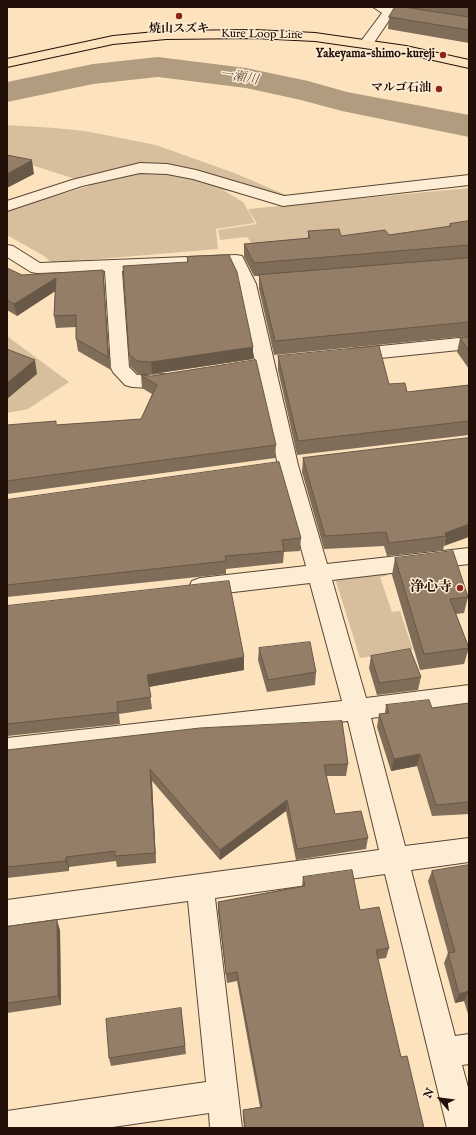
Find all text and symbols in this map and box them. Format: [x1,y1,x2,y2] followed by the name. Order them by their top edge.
[174,11,184,21] marker: 焼山スズキ
[149,23,209,37] place label: 焼山スズキ
[221,27,303,43] street label: Kure Loop Line
[315,48,435,62] place label: Yakeyama-shimo-kureji
[438,50,448,60] marker: Yakeyama-shimo-kureji
[219,67,259,89] water label: 一瀬川
[371,82,431,96] place label: マルゴ石油
[434,84,444,94] marker: マルゴ石油
[410,580,452,596] place label: 浄心寺
[455,583,465,593] marker: 浄心寺
[420,1079,460,1119] north arrow
[421,1086,438,1101] text: N

